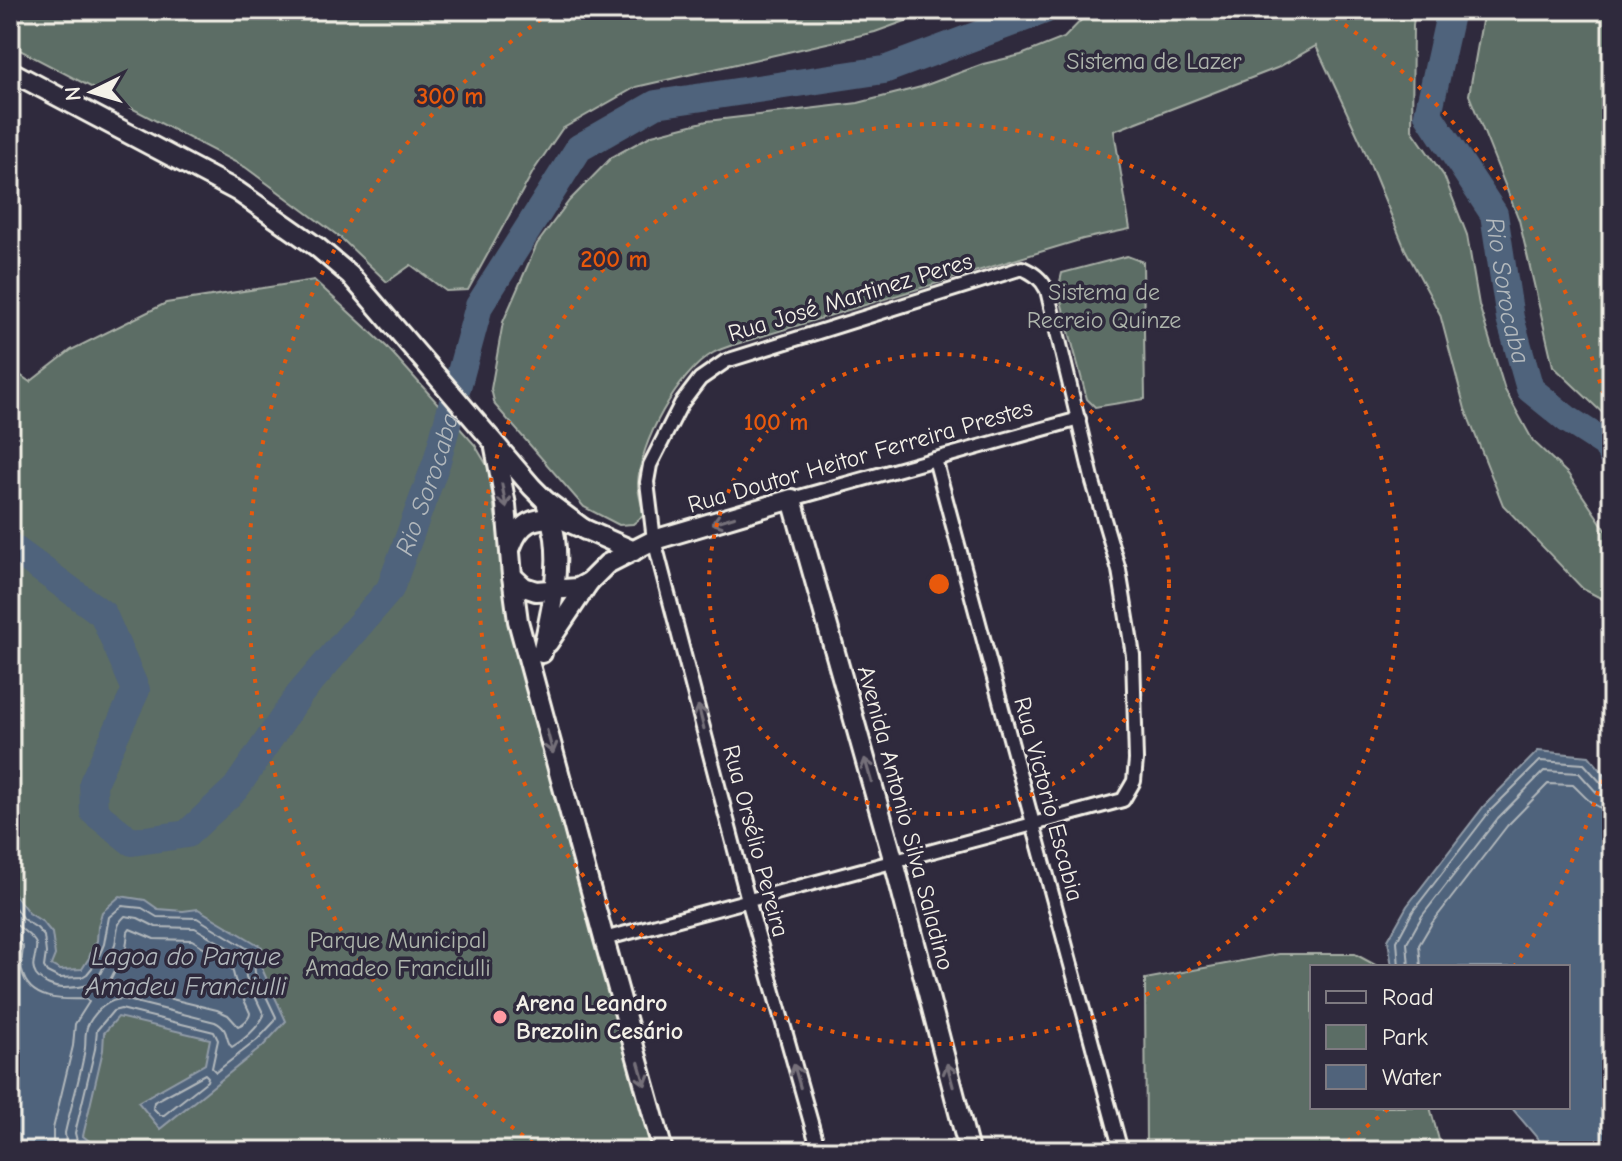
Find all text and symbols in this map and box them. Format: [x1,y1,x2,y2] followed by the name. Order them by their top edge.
[1066,47,1242,75] park label: Sistema de Lazer
[52,52,132,132] north arrow
[417,82,483,110] text: 300 m
[59,85,87,102] text: N
[1479,215,1536,367] water label: Rio Sorocaba
[580,245,648,273] text: 200 m
[724,246,976,348] street label: Rua José Martinez Peres
[1027,278,1181,334] park label: Sistema de Recreio Quinze
[684,393,1036,519] street label: Rua Doutor Heitor Ferreira Prestes
[744,408,808,436] text: 100 m
[390,410,465,560] water label: Rio Sorocaba
[498,483,513,508] one-way arrow
[711,513,737,528] one-way arrow
[925,570,953,598] centre of rings
[852,663,960,973] street label: Avenida Antonio Silva Saladino
[1008,694,1090,904] street label: Rua Victorio Escabia
[692,704,707,730] one-way arrow
[544,728,559,754] one-way arrow
[717,742,795,940] street label: Rua Orsélio Pereira
[860,758,875,784] one-way arrow
[305,926,491,982] park label: Parque Municipal Amadeo Franciulli
[85,942,288,1002] water label: Lagoa do Parque Amadeu Franciulli
[1310,965,1570,1109] legend
[1382,983,1434,1011] text: Road
[516,989,683,1045] place label: Arena Leandro Brezolin Cesário
[491,1008,509,1026] marker: Arena Leandro Brezolin Cesário
[1382,1023,1428,1051] text: Park
[635,1060,650,1086] one-way arrow
[789,1063,804,1089] one-way arrow
[941,1063,956,1089] one-way arrow
[1382,1063,1442,1091] text: Water

